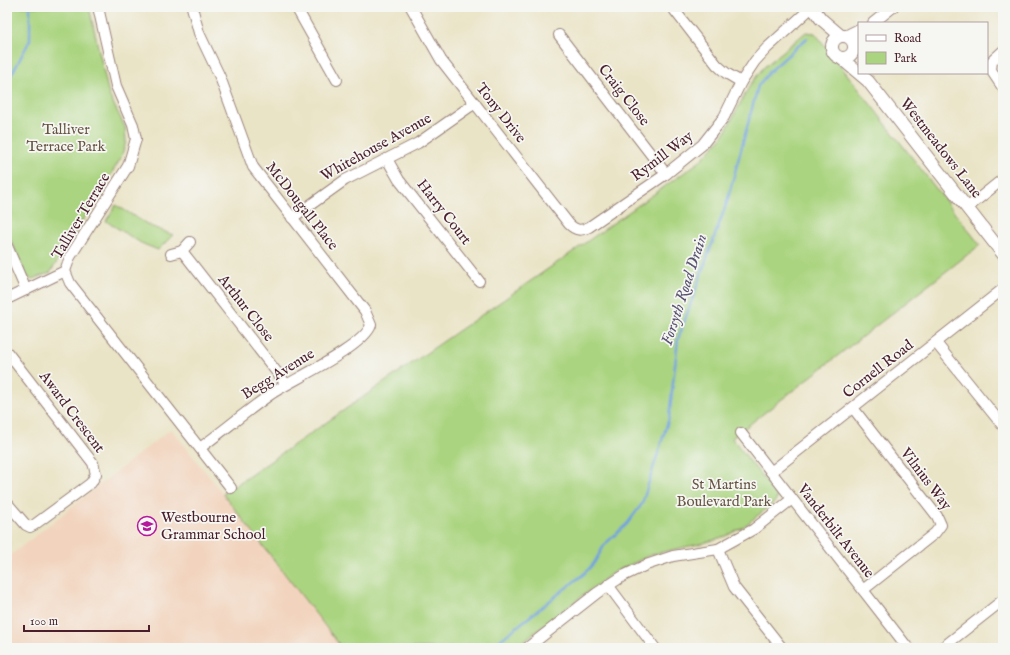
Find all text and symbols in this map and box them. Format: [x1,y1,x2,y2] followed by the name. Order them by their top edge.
[858,22,988,74] legend
[894,31,922,46] text: Road
[894,51,917,66] text: Park
[594,60,654,130] street label: Craig Close
[472,79,530,147] street label: Tony Drive
[896,94,986,202] street label: Westmeadows Lane
[317,109,435,185] street label: Whitehouse Avenue
[26,120,107,156] park label: Talliver Terrace Park
[627,126,697,185] street label: Rymill Way
[262,158,342,254] street label: McDougall Place
[48,169,114,263] street label: Talliver Terrace
[412,175,476,249] street label: Harry Court
[658,232,712,348] water label: Forsyth Road Drain
[213,270,278,346] street label: Arthur Close
[839,335,918,403] street label: Cornell Road
[238,344,318,404] street label: Begg Avenue
[34,366,109,457] street label: Award Crescent
[896,443,956,514] street label: Vilnius Way
[676,475,773,511] park label: St Martins Boulevard Park
[793,479,879,582] street label: Vanderbilt Avenue
[161,508,267,544] place label: Westbourne Grammar School
[136,515,158,537] school or university icon: Westbourne Grammar School
[24,607,149,633] scale bar
[30,614,58,629] text: 100 m

